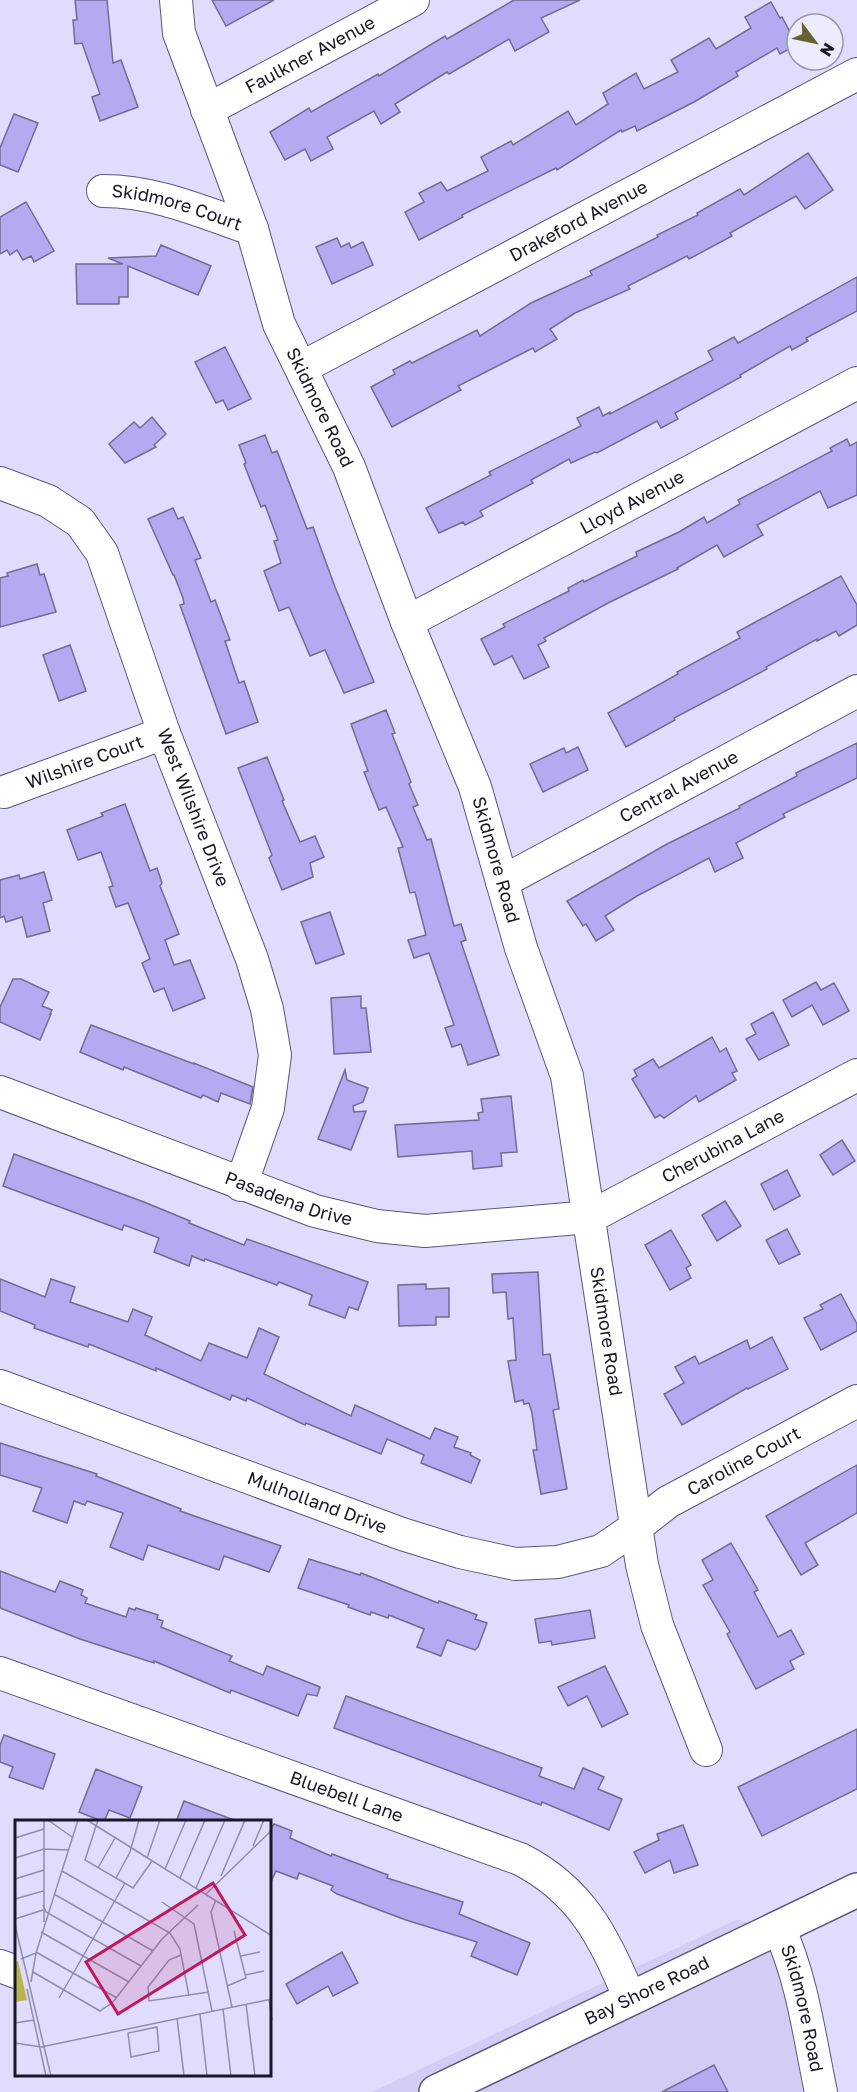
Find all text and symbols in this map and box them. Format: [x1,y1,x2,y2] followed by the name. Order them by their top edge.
[241,10,378,98] street label: Faulkner Avenue
[785,12,845,72] north arrow
[816,39,839,60] text: N
[505,175,651,266] street label: Drakeford Avenue
[111,179,245,235] street label: Skidmore Court
[282,344,359,470] street label: Skidmore Road
[576,465,688,538] street label: Lloyd Avenue
[153,725,235,890] street label: West Wilshire Drive
[23,730,146,793] street label: Wilshire Court
[615,745,742,827] street label: Central Avenue
[468,794,525,925] street label: Skidmore Road
[658,1104,788,1187] street label: Cherubina Lane
[222,1166,355,1230] street label: Pasadena Drive
[586,1265,628,1397] street label: Skidmore Road
[683,1421,804,1500] street label: Caroline Court
[245,1466,390,1538] street label: Mulholland Drive
[287,1766,407,1826] street label: Bluebell Lane
[15,1820,272,2077] inset map
[777,1941,829,2074] street label: Skidmore Road
[581,1951,713,2029] street label: Bay Shore Road

